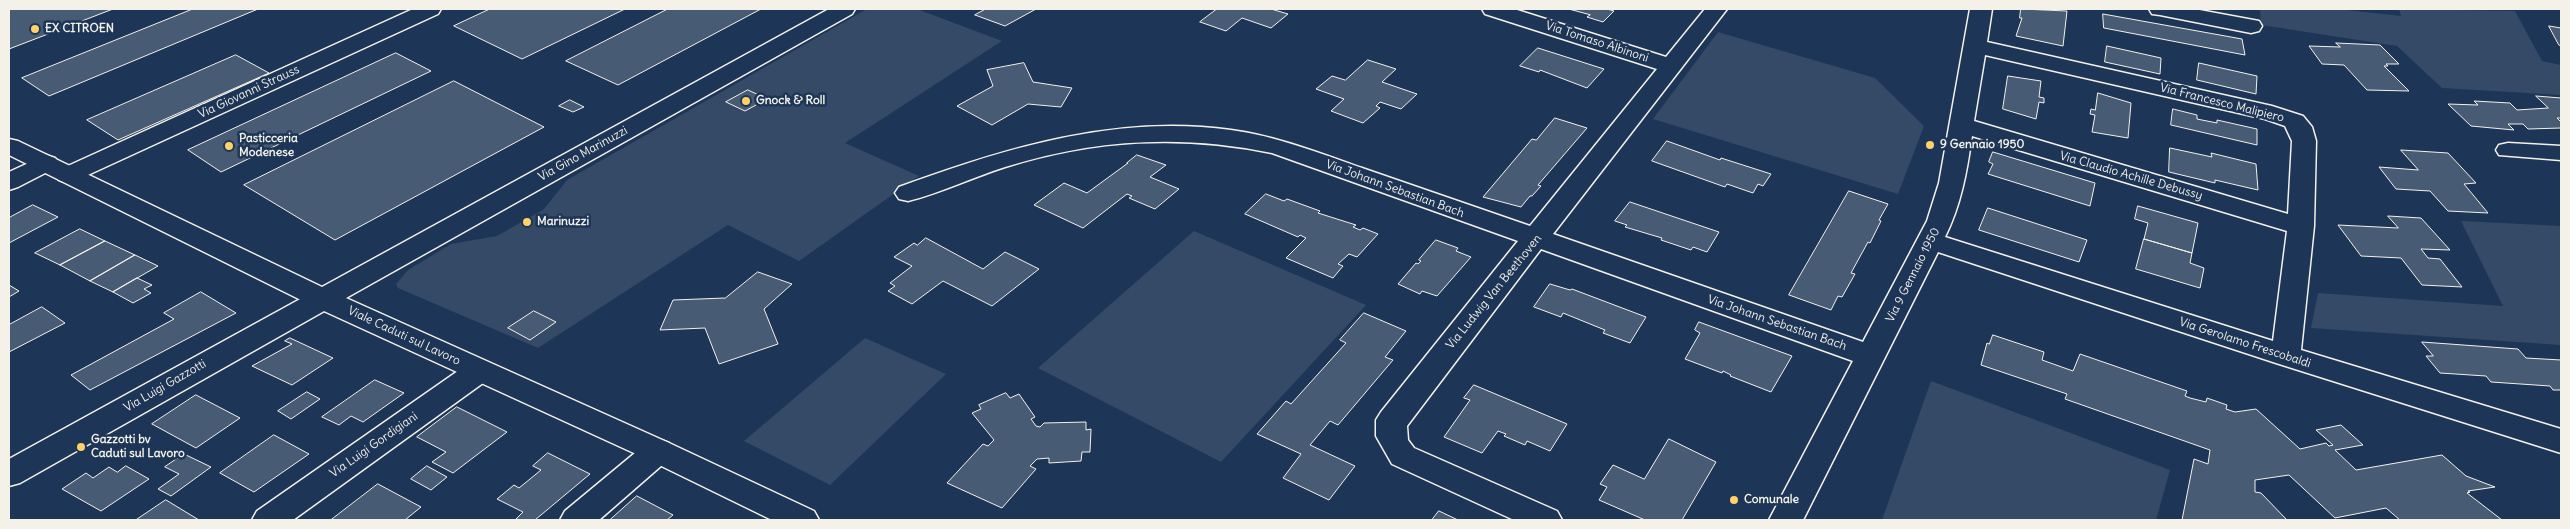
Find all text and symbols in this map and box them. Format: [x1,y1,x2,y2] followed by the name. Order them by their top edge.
[1544,19,1650,65] street label: Via Tomaso Albinoni
[45,22,114,36] place label: EX CITROEN
[29,23,41,35] marker: EX CITROEN
[196,62,302,122] street label: Via Giovanni Strauss
[2158,81,2286,125] street label: Via Francesco Malipiero
[756,94,825,108] place label: Gnock & Roll
[740,95,752,107] marker: Gnock & Roll
[536,123,630,185] street label: Via Gino Marinuzzi
[239,132,298,160] place label: Pasticceria Modenese
[1940,138,2024,152] place label: 9 Gennaio 1950
[1924,139,1936,151] marker: 9 Gennaio 1950
[223,140,235,152] marker: Pasticceria Modenese
[2058,149,2204,203] street label: Via Claudio Achille Debussy
[1324,157,1466,221] street label: Via Johann Sebastian Bach
[537,215,589,229] place label: Marinuzzi
[521,216,533,228] marker: Marinuzzi
[1883,225,1943,325] street label: Via 9 Gennaio 1950
[1443,232,1545,352] street label: Via Ludwig Van Beethoven
[1705,292,1849,354] street label: Via Johann Sebastian Bach
[345,304,463,368] street label: Viale Caduti sul Lavoro
[2177,315,2313,371] street label: Via Gerolamo Frescobaldi
[121,357,209,415] street label: Via Luigi Gazzotti
[327,409,421,481] street label: Via Luigi Gordigiani
[91,433,185,461] place label: Gazzotti bv Caduti sul Lavoro
[75,441,87,453] marker: Gazzotti bv Caduti sul Lavoro
[1744,493,1799,507] place label: Comunale
[1728,494,1740,506] marker: Comunale

